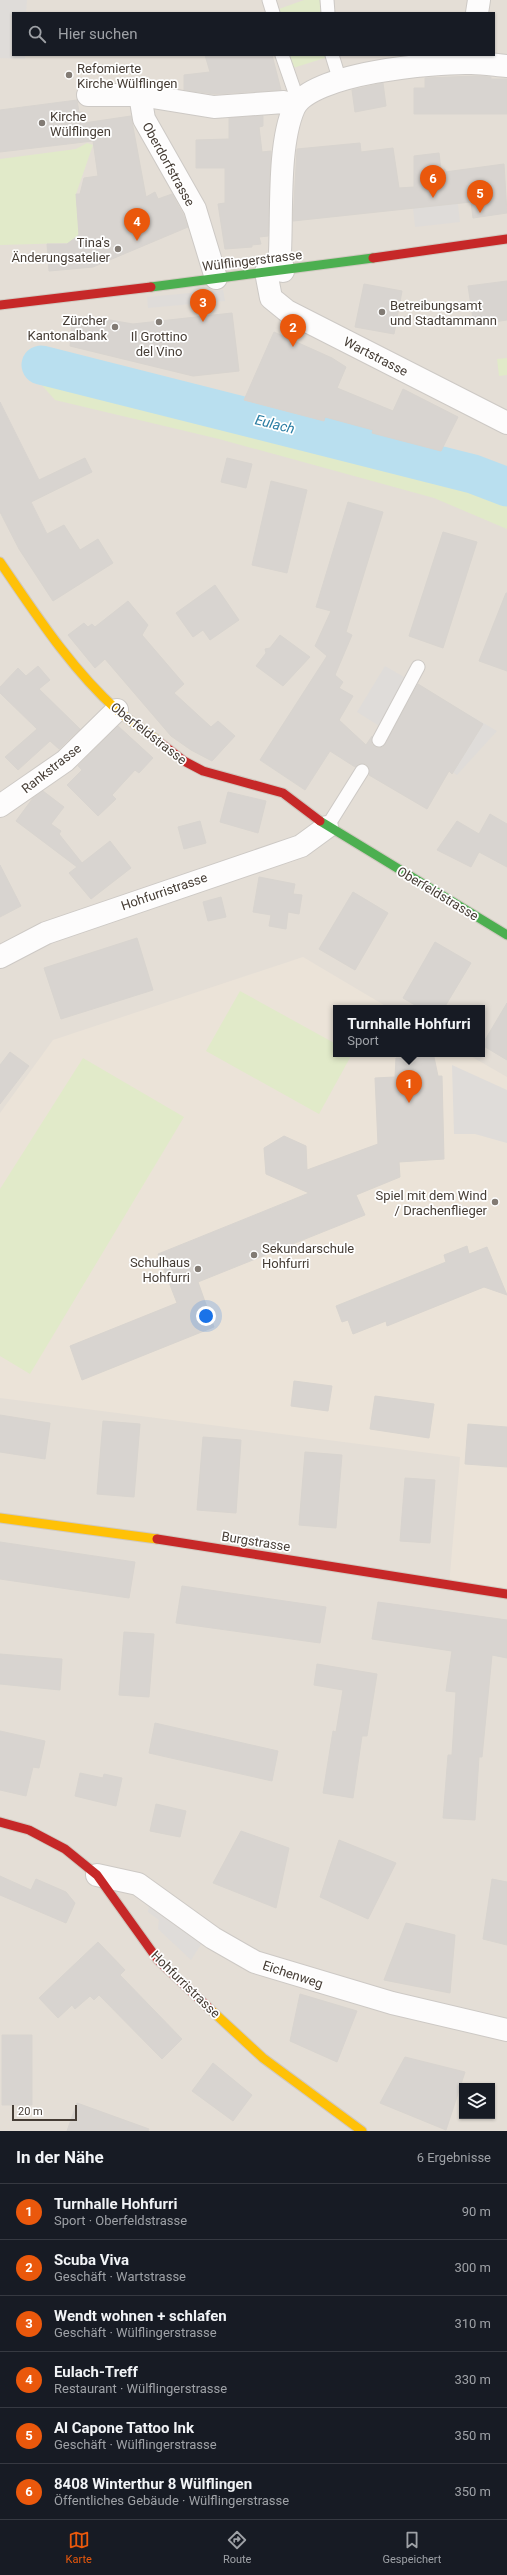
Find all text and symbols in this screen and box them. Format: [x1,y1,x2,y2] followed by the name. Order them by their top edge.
[12,12,495,56] search box
[26,23,48,45] icon: search
[58,25,137,43] text: Hier suchen
[77,61,178,91] place label: Refomierte Kirche Wülflingen
[64,70,74,80] marker: Refomierte Kirche Wülflingen
[50,109,111,139] place label: Kirche Wülflingen
[37,118,47,128] marker: Kirche Wülflingen
[139,120,198,209] street label: Oberdorfstrasse
[420,165,446,198] pin: 6
[467,180,493,213] pin: 5
[124,208,150,241] pin: 4
[12,235,111,265] place label: Tina's Änderungsatelier
[113,244,123,254] marker: Tina's Änderungsatelier
[201,247,303,274] street label: Wülflingerstrasse
[190,289,216,322] pin: 3
[390,298,497,328] place label: Betreibungsamt und Stadtammann
[377,307,387,317] marker: Betreibungsamt und Stadtammann
[28,313,108,343] place label: Zürcher Kantonalbank
[280,314,306,347] pin: 2
[154,317,164,327] marker: Il Grottino del Vino
[110,322,120,332] marker: Zürcher Kantonalbank
[131,329,187,359] place label: Il Grottino del Vino
[341,334,410,379] street label: Wartstrasse
[253,411,297,437] water label: Eulach
[108,699,190,768] street label: Oberfeldstrasse
[19,740,84,796] street label: Rankstrasse
[394,863,481,924] street label: Oberfeldstrasse
[119,870,209,913] street label: Hohfurristrasse
[333,1005,485,1057] popup
[347,1015,471,1033] text: Turnhalle Hohfurri
[347,1033,379,1048] text: Sport
[396,1070,422,1103] pin: 1
[375,1188,488,1218] place label: Spiel mit dem Wind / Drachenflieger
[490,1197,500,1207] marker: Spiel mit dem Wind / Drachenflieger
[262,1241,354,1271] place label: Sekundarschule Hohfurri
[249,1250,259,1260] marker: Sekundarschule Hohfurri
[130,1255,190,1285] place label: Schulhaus Hohfurri
[193,1264,203,1274] marker: Schulhaus Hohfurri
[196,1306,216,1326] your location
[220,1529,291,1554] street label: Burgstrasse
[148,1948,223,2021] street label: Hohfurristrasse
[261,1958,325,1991] street label: Eichenweg
[459,2083,495,2119] map controls
[459,2083,495,2119] button: layers
[12,2103,77,2122] scale bar
[18,2105,43,2118] text: 20 m
[16,2147,104,2167] text: In der Nähe
[417,2150,491,2165] text: 6 Ergebnisse
[54,2195,177,2213] text: Turnhalle Hohfurri
[25,2204,33,2219] text: 1
[462,2204,491,2219] text: 90 m
[54,2213,187,2228] text: Sport · Oberfeldstrasse
[54,2251,129,2269] text: Scuba Viva
[25,2260,33,2275] text: 2
[454,2260,491,2275] text: 300 m
[54,2269,186,2284] text: Geschäft · Wartstrasse
[54,2307,227,2325] text: Wendt wohnen + schlafen
[25,2316,33,2331] text: 3
[454,2316,491,2331] text: 310 m
[54,2325,217,2340] text: Geschäft · Wülflingerstrasse
[54,2363,138,2381] text: Eulach-Treff
[25,2372,33,2387] text: 4
[454,2372,491,2387] text: 330 m
[54,2381,227,2396] text: Restaurant · Wülflingerstrasse
[54,2419,194,2437] text: Al Capone Tattoo Ink
[25,2428,33,2443] text: 5
[454,2428,491,2443] text: 350 m
[54,2437,217,2452] text: Geschäft · Wülflingerstrasse
[54,2475,252,2493] text: 8408 Winterthur 8 Wülflingen
[25,2484,33,2499] text: 6
[454,2484,491,2499] text: 350 m
[54,2493,289,2508] text: Öffentliches Gebäude · Wülflingerstrasse
[66,2529,92,2566] tab: Karte
[223,2529,251,2566] tab: Route
[383,2529,441,2566] tab: Gespeichert

